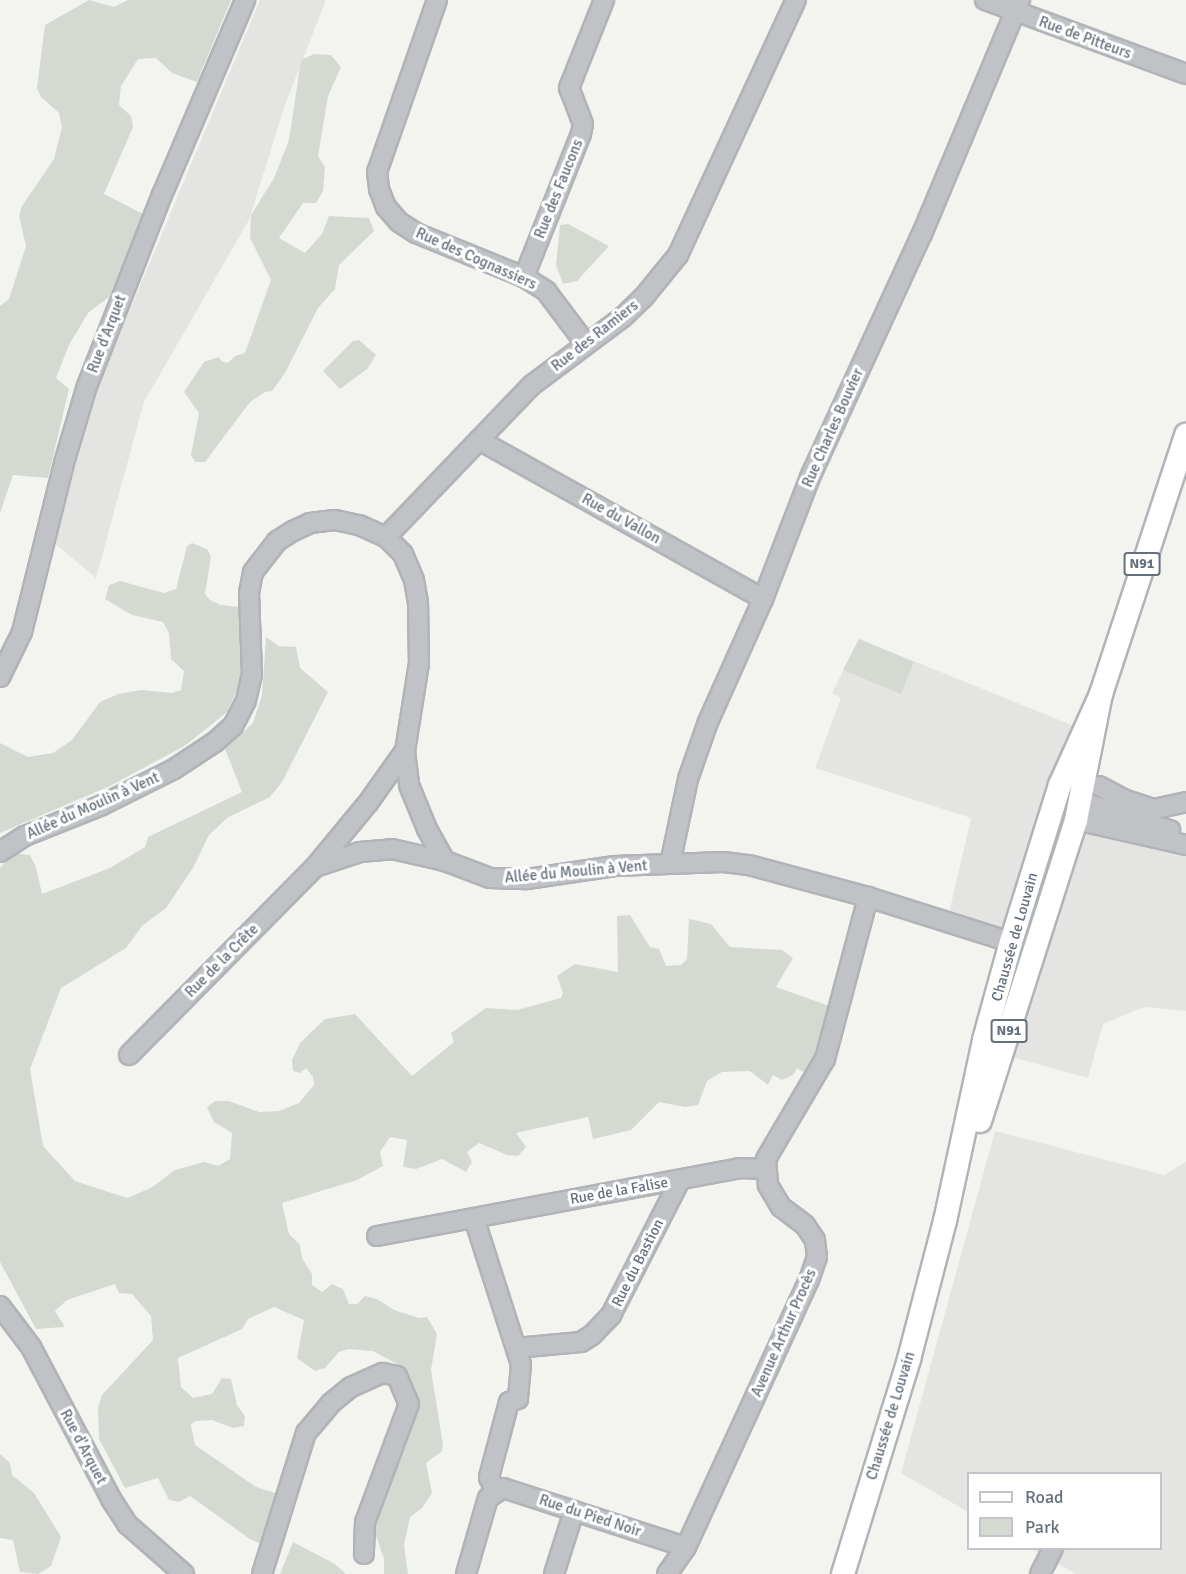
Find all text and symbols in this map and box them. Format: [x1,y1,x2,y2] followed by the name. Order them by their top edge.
[1036,13,1134,63] street label: Rue de Pitteurs
[531,137,587,241] street label: Rue des Faucons
[413,224,539,294] street label: Rue des Cognassiers
[84,292,130,376] street label: Rue d'Arquet
[548,297,642,375] street label: Rue des Ramiers
[799,366,867,490] street label: Rue Charles Bouvier
[578,490,664,548] street label: Rue du Vallon
[1122,553,1162,575] road number: N91
[24,769,162,843] street label: Allée du Moulin à Vent
[504,857,648,887] street label: Allée du Moulin à Vent
[988,870,1042,1004] street label: Chaussée de Louvain
[182,921,262,1001] street label: Rue de la Crête
[990,1020,1028,1042] road number: N91
[569,1174,669,1208] street label: Rue de la Falise
[608,1216,668,1310] street label: Rue du Bastion
[748,1266,820,1400] street label: Avenue Arthur Procès
[863,1350,919,1482] street label: Chaussée de Louvain
[56,1407,110,1487] street label: Rue d'Arquet
[967,1472,1162,1550] legend
[1025,1486,1064,1508] text: Road
[537,1491,643,1541] street label: Rue du Pied Noir
[1025,1516,1060,1538] text: Park

